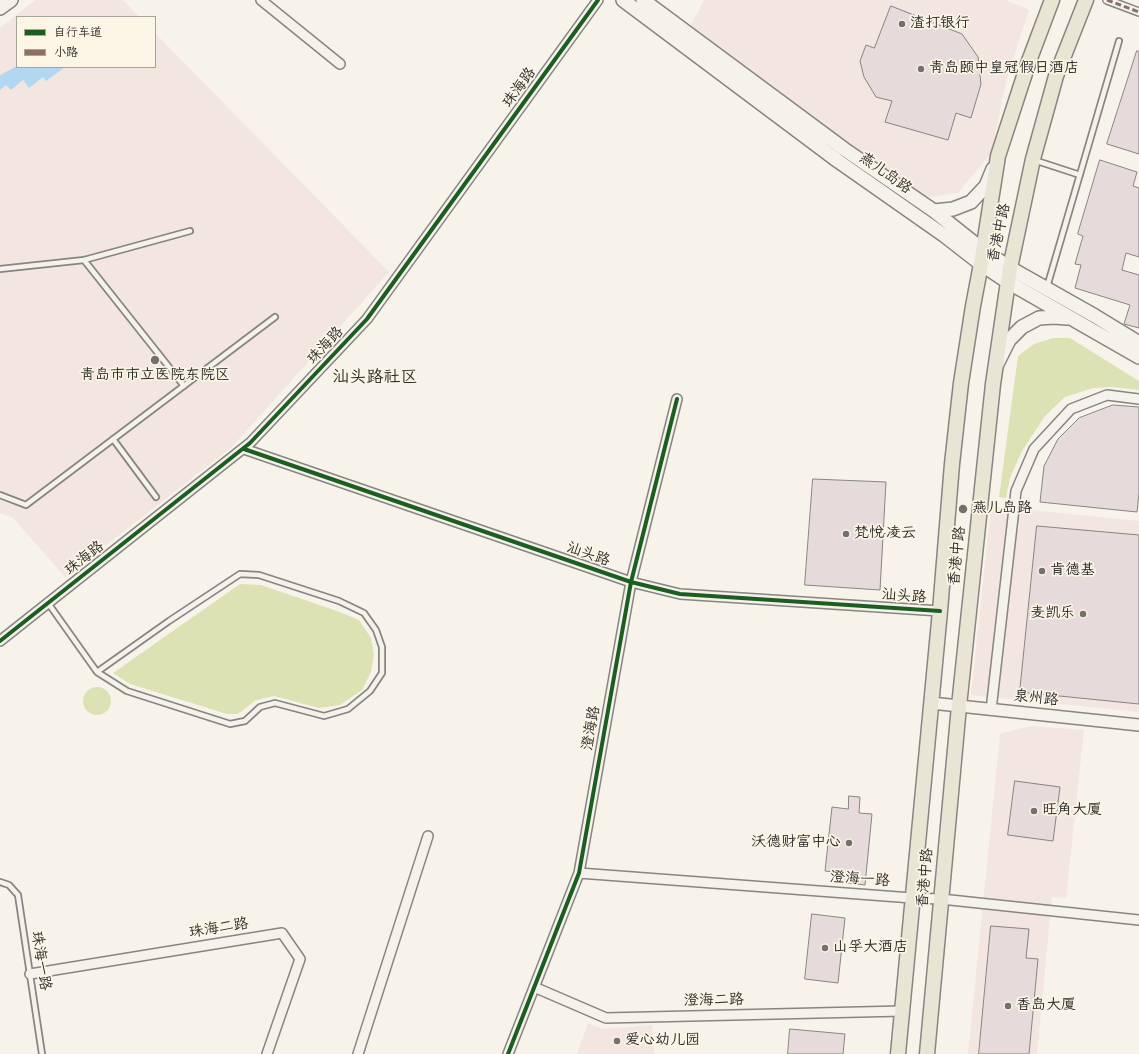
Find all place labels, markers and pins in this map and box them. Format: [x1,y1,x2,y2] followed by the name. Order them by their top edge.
[910,15,970,33] place label: 渣打银行
[897,19,907,29] marker: 渣打银行
[929,60,1079,78] place label: 青岛颐中皇冠假日酒店
[916,64,926,74] marker: 青岛颐中皇冠假日酒店
[149,354,161,366] marker: 青岛市市立医院东院区
[80,367,230,385] place label: 青岛市市立医院东院区
[972,500,1032,518] place label: 燕儿岛路
[957,503,969,515] marker: 燕儿岛路
[854,525,916,543] place label: 梵悦·凌云
[841,529,851,539] marker: 梵悦·凌云
[1050,562,1095,580] place label: 肯德基
[1037,566,1047,576] marker: 肯德基
[1030,605,1075,623] place label: 麦凯乐
[1078,609,1088,619] marker: 麦凯乐
[1042,802,1102,820] place label: 旺角大厦
[1029,806,1039,816] marker: 旺角大厦
[751,834,841,852] place label: 沃德财富中心
[844,838,854,848] marker: 沃德财富中心
[833,939,908,957] place label: 山孚大酒店
[820,943,830,953] marker: 山孚大酒店
[1016,997,1076,1015] place label: 香岛大厦
[1003,1001,1013,1011] marker: 香岛大厦
[625,1032,700,1050] place label: 爱心幼儿园
[612,1036,622,1046] marker: 爱心幼儿园

